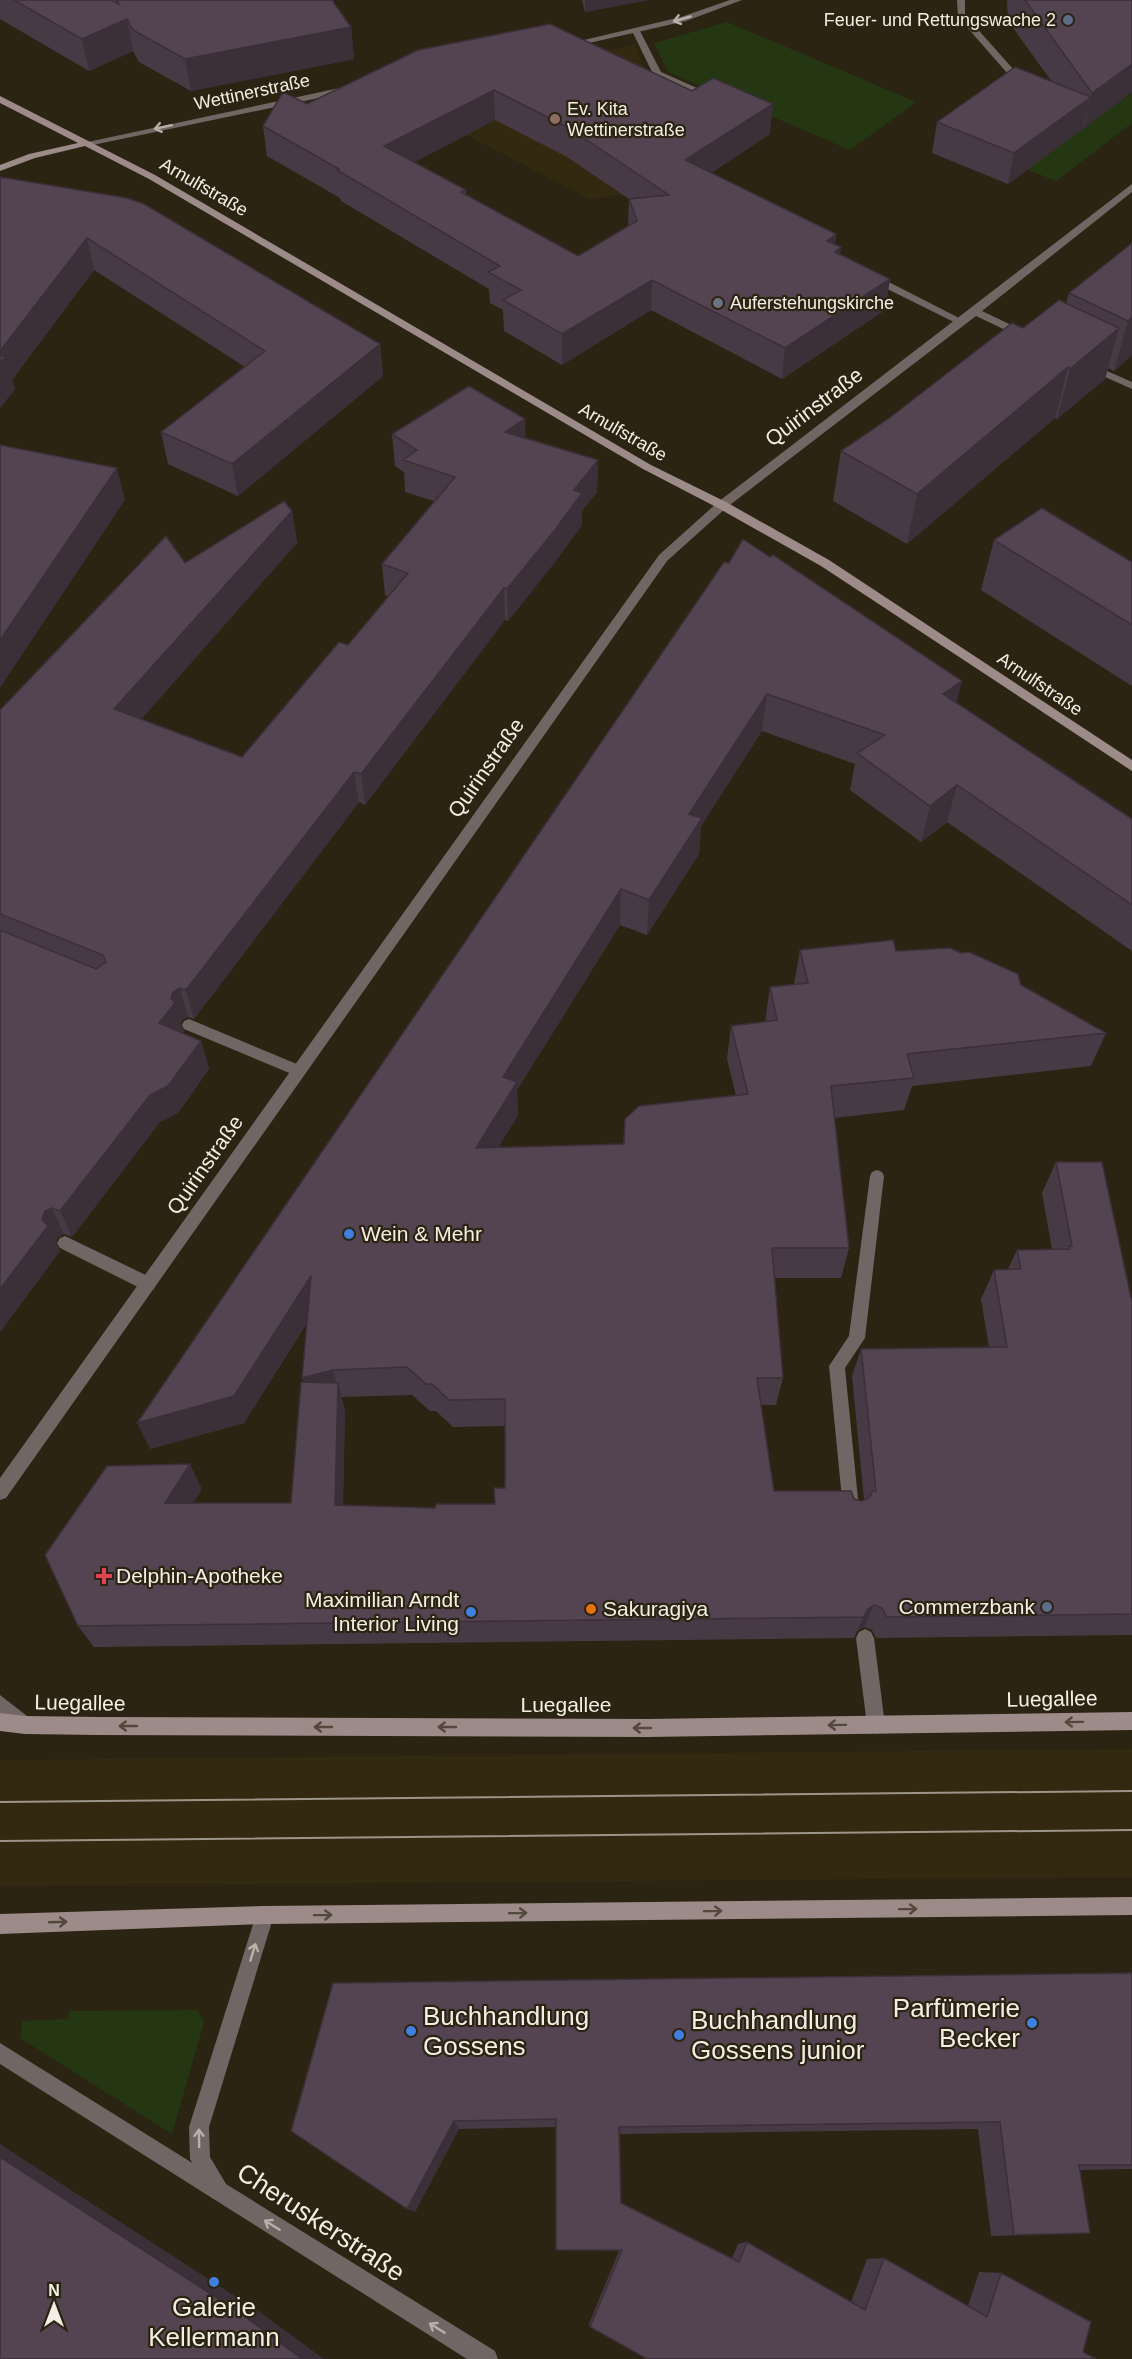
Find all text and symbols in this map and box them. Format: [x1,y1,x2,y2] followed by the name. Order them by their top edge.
[824,10,1056,30] place label: Feuer- und Rettungswache 2
[1061,13,1075,27] marker: Feuer- und Rettungswache 2
[673,14,692,25] one-way arrow
[192,70,312,114] street label: Wettinerstraße
[567,99,685,140] place label: Ev. Kita Wettinerstraße
[548,112,562,126] marker: Ev. Kita Wettinerstraße
[153,122,172,134] one-way arrow
[157,154,251,220] street label: Arnulfstraße
[730,293,894,313] place label: Auferstehungskirche
[711,296,725,310] marker: Auferstehungskirche
[761,363,867,451] street label: Quirinstraße
[576,399,670,465] street label: Arnulfstraße
[994,648,1086,720] street label: Arnulfstraße
[443,714,528,822] street label: Quirinstraße
[162,1111,247,1219] street label: Quirinstraße
[361,1222,482,1245] place label: Wein & Mehr
[342,1227,356,1241] marker: Wein & Mehr
[116,1564,283,1587] place label: Delphin-Apotheke
[97,1569,111,1583] marker: Delphin-Apotheke
[305,1588,459,1635] place label: Maximilian Arndt Interior Living
[898,1595,1035,1618] place label: Commerzbank
[603,1597,708,1620] place label: Sakuragiya
[1040,1600,1054,1614] marker: Commerzbank
[584,1602,598,1616] marker: Sakuragiya
[464,1605,478,1619] marker: Maximilian Arndt Interior Living
[1006,1686,1098,1711] street label: Luegallee
[34,1690,126,1715] street label: Luegallee
[520,1693,612,1716] street label: Luegallee
[1064,1716,1084,1727] one-way arrow
[827,1719,847,1731] one-way arrow
[118,1720,138,1732] one-way arrow
[313,1721,333,1733] one-way arrow
[437,1721,457,1733] one-way arrow
[632,1722,652,1734] one-way arrow
[898,1903,918,1915] one-way arrow
[703,1905,723,1917] one-way arrow
[508,1907,528,1919] one-way arrow
[313,1909,333,1921] one-way arrow
[48,1916,68,1928] one-way arrow
[249,1943,260,1962] one-way arrow
[893,1993,1020,2053] place label: Parfümerie Becker
[423,2001,589,2061] place label: Buchhandlung Gossens
[691,2005,865,2065] place label: Buchhandlung Gossens junior
[1025,2016,1039,2030] marker: Parfümerie Becker
[404,2024,418,2038] marker: Buchhandlung Gossens
[672,2028,686,2042] marker: Buchhandlung Gossens junior
[193,2129,205,2149] one-way arrow
[232,2157,410,2287] street label: Cheruskerstraße
[264,2218,281,2230] one-way arrow
[24,2275,84,2335] north arrow
[207,2275,221,2289] marker: Galerie Kellermann
[48,2282,60,2299] text: N
[148,2292,280,2352] place label: Galerie Kellermann
[429,2322,446,2334] one-way arrow

